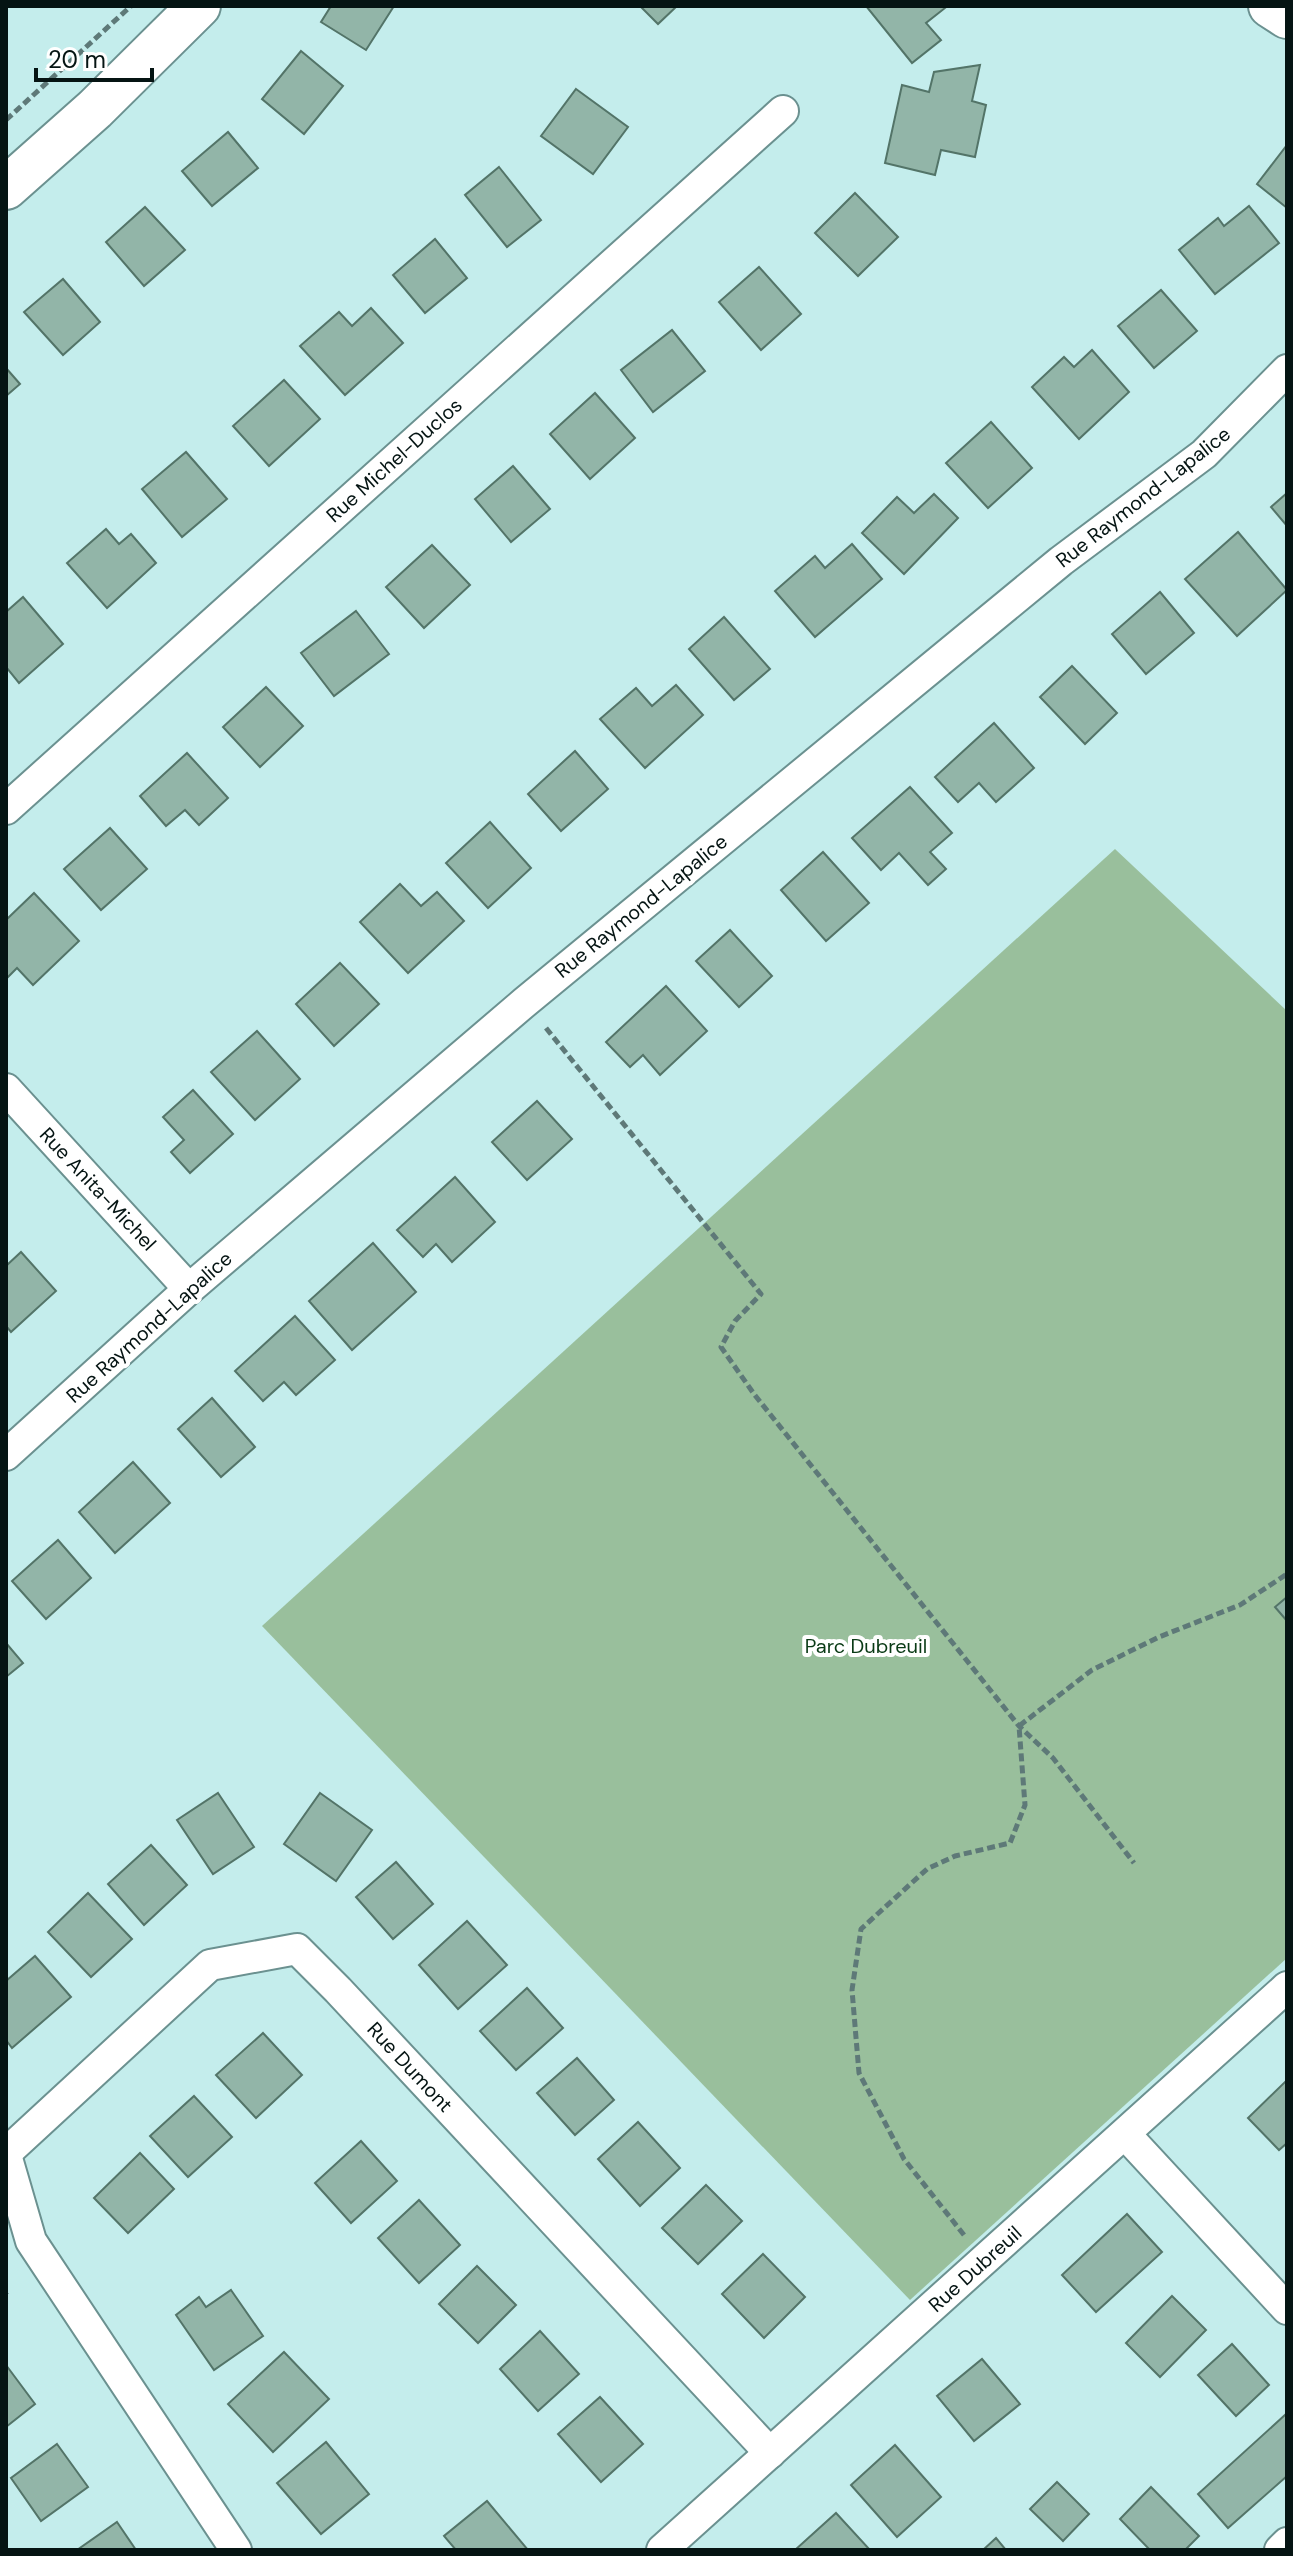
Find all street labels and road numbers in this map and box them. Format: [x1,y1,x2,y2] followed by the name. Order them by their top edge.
[321,392,467,528] street label: Rue Michel-Duclos
[1050,421,1236,573] street label: Rue Raymond-Lapalice
[549,828,733,984] street label: Rue Raymond-Lapalice
[34,1122,162,1256] street label: Rue Anita-Michel
[61,1245,237,1409] street label: Rue Raymond-Lapalice
[362,2016,459,2118] street label: Rue Dumont
[923,2220,1027,2318] street label: Rue Dubreuil

